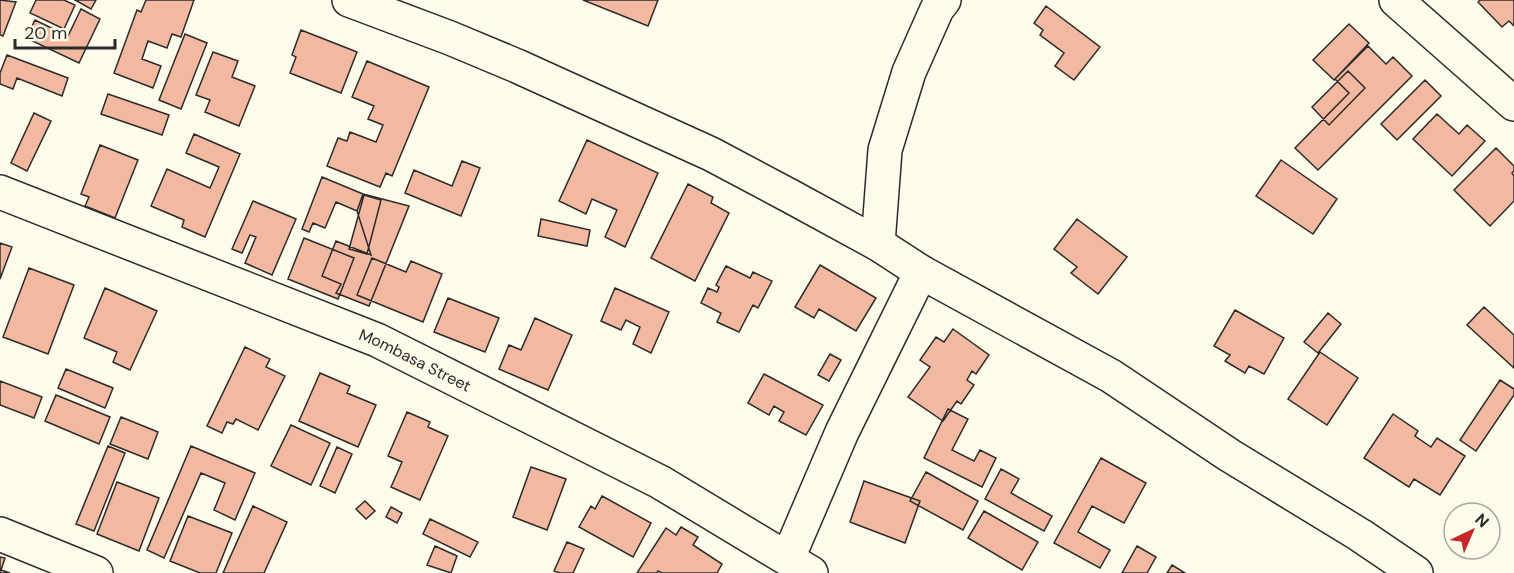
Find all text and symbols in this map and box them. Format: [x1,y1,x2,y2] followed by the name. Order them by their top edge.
[15,12,116,50] scale bar
[24,21,67,45] text: 20 m
[356,324,475,397] street label: Mombasa Street
[1442,501,1502,561] north arrow
[1471,509,1494,532] text: N

